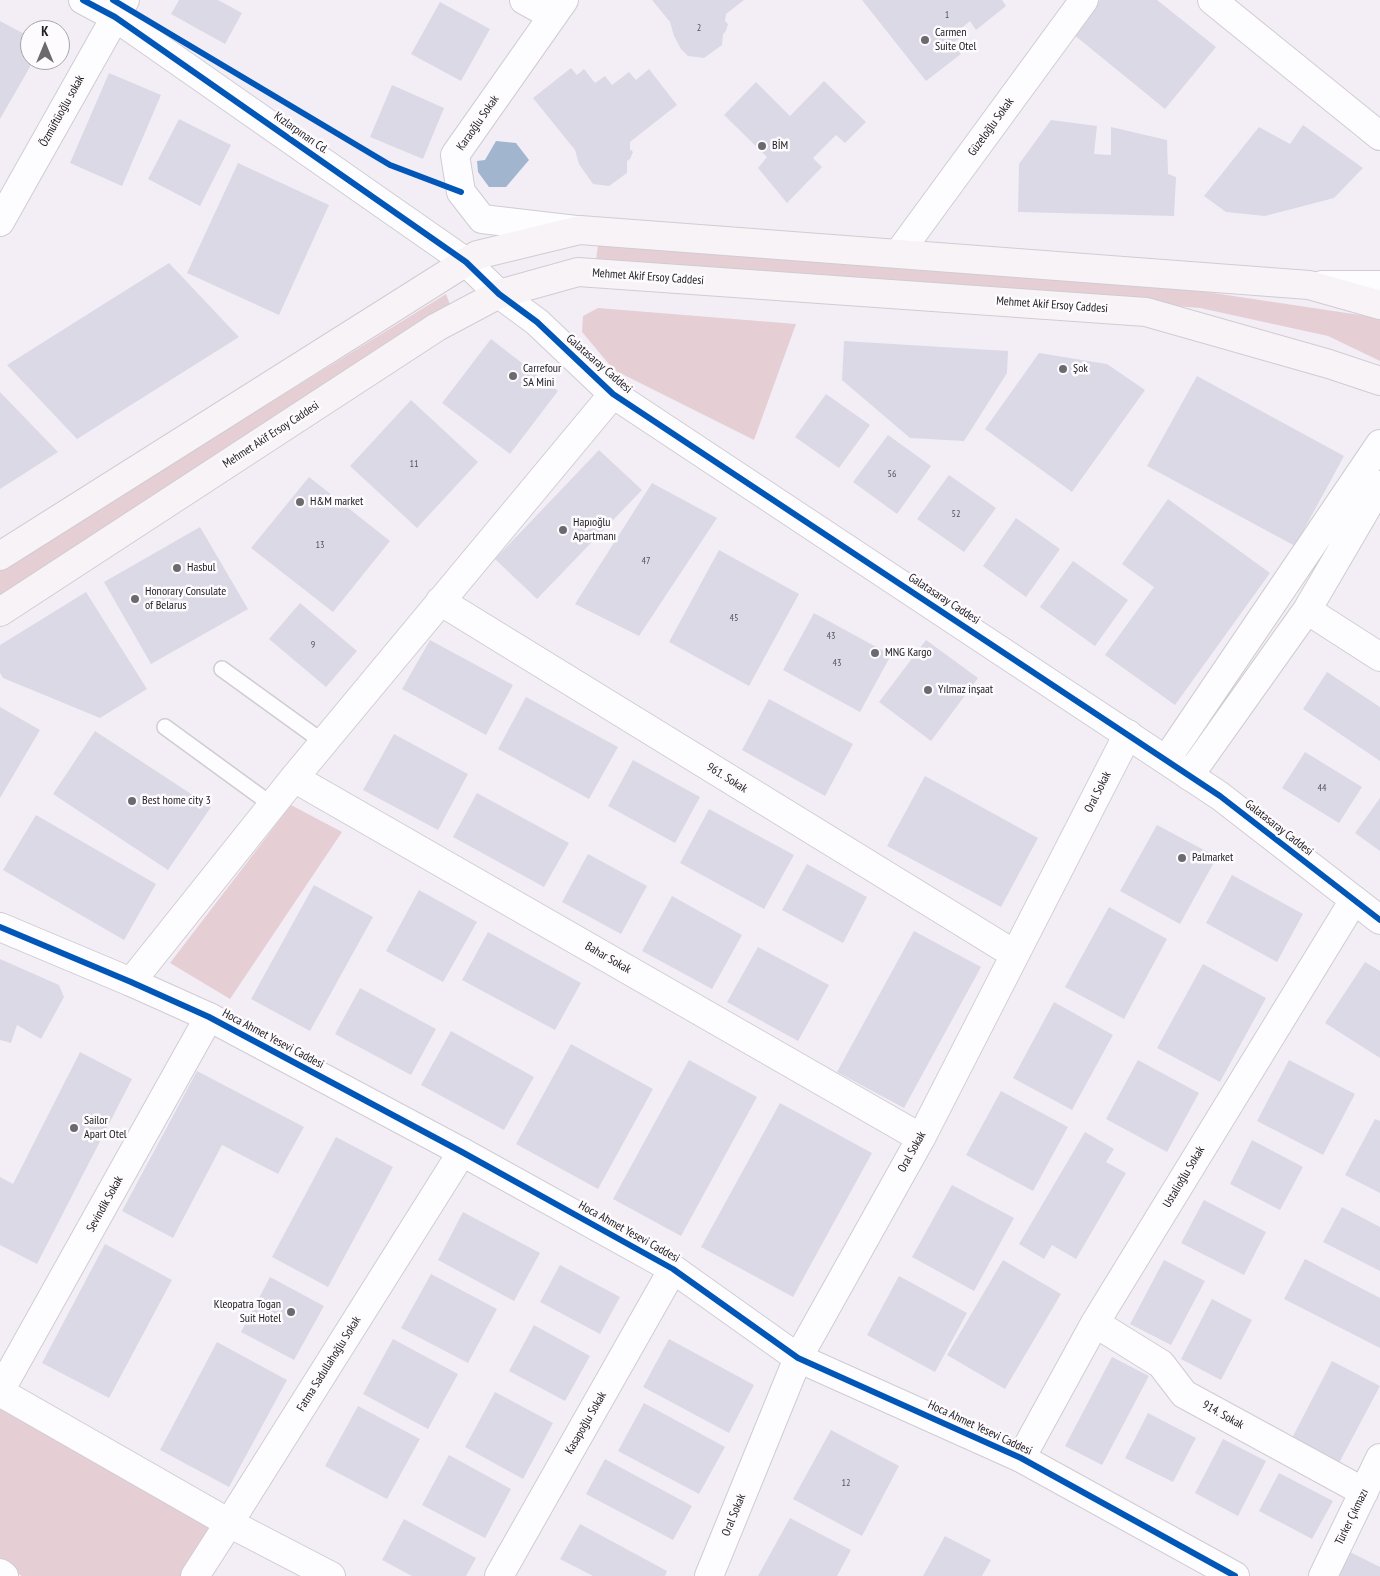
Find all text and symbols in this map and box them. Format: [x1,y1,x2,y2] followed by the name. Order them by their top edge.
[945,9,949,21] house number: 1
[20,20,70,70] north arrow
[41,22,49,40] text: K
[697,22,701,34] house number: 2
[935,26,976,54] place label: Carmen Suite Otel
[919,34,931,46] marker: Carmen Suite Otel
[36,73,88,149] street label: Özmüftüoğlu sokak
[454,93,502,153] street label: Karaoğlu Sokak
[965,95,1017,159] street label: Güzeloğlu Sokak
[271,109,331,157] street label: Kızlarpınarı Cd.
[772,139,788,153] place label: BİM
[756,140,768,152] marker: BİM
[592,266,704,288] street label: Mehmet Akif Ersoy Caddesi
[996,294,1108,316] street label: Mehmet Akif Ersoy Caddesi
[563,331,635,397] street label: Galatasaray Caddesi
[523,362,561,390] place label: Carrefour SA Mini
[1073,362,1088,376] place label: Şok
[1057,363,1069,375] marker: Şok
[507,370,519,382] marker: Carrefour SA Mini
[220,399,322,471] street label: Mehmet Akif Ersoy Caddesi
[410,458,418,470] house number: 11
[888,468,896,480] house number: 56
[310,495,363,509] place label: H&M market
[294,496,306,508] marker: H&M market
[952,508,960,520] house number: 52
[573,516,616,544] place label: Hapıoğlu Apartmanı
[557,524,569,536] marker: Hapıoğlu Apartmanı
[316,539,324,551] house number: 13
[642,555,650,567] house number: 47
[187,561,215,575] place label: Hasbul
[171,562,183,574] marker: Hasbul
[905,570,983,628] street label: Galatasaray Caddesi
[145,585,226,613] place label: Honorary Consulate of Belarus
[129,593,141,605] marker: Honorary Consulate of Belarus
[730,612,738,624] house number: 45
[827,630,835,642] house number: 43
[311,639,315,651] house number: 9
[885,646,932,660] place label: MNG Kargo
[869,647,881,659] marker: MNG Kargo
[833,657,841,669] house number: 43
[938,683,993,697] place label: Yılmaz inşaat
[922,684,934,696] marker: Yılmaz inşaat
[704,760,750,796] street label: 961. Sokak
[1081,769,1115,815] street label: Oral Sokak
[1318,782,1326,794] house number: 44
[142,794,211,808] place label: Best home city 3
[126,795,138,807] marker: Best home city 3
[1242,797,1316,859] street label: Galatasaray Caddesi
[1192,851,1233,865] place label: Palmarket
[1176,852,1188,864] marker: Palmarket
[582,939,634,977] street label: Bahar Sokak
[220,1006,326,1072] street label: Hoca Ahmet Yesevi Caddesi
[84,1114,127,1142] place label: Sailor Apart Otel
[68,1122,80,1134] marker: Sailor Apart Otel
[895,1129,929,1175] street label: Oral Sokak
[1160,1144,1208,1210] street label: Ustalioğlu Sokak
[84,1173,126,1235] street label: Sevindik Sokak
[576,1198,682,1266] street label: Hoca Ahmet Yesevi Caddesi
[214,1298,281,1326] place label: Kleopatra Togan Suit Hotel
[285,1306,297,1318] marker: Kleopatra Togan Suit Hotel
[294,1314,364,1414] street label: Fatma Sadullahoğlu Sokak
[562,1389,610,1457] street label: Kasapoğlu Sokak
[926,1398,1034,1458] street label: Hoca Ahmet Yesevi Caddesi
[1200,1398,1246,1432] street label: 914. Sokak
[842,1477,850,1489] house number: 12
[1332,1487,1372,1547] street label: Türker Çıkmazı
[719,1492,749,1538] street label: Oral Sokak

